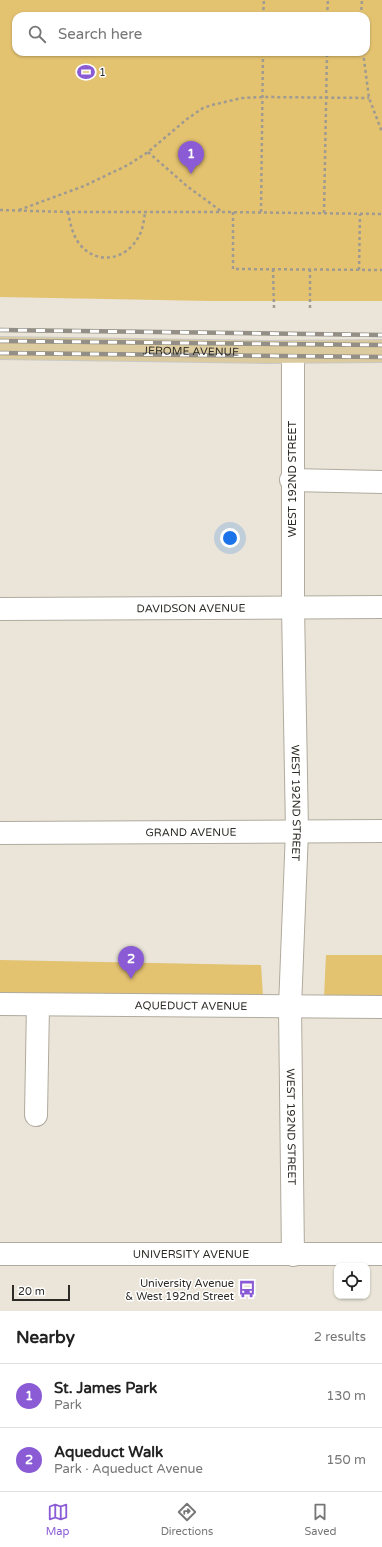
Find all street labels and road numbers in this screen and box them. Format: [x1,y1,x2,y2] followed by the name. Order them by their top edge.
[143,344,239,359] street label: JEROME AVENUE
[286,421,299,537] street label: WEST 192ND STREET
[136,602,246,615] street label: DAVIDSON AVENUE
[288,745,303,862] street label: WEST 192ND STREET
[145,826,237,839] street label: GRAND AVENUE
[135,999,247,1013] street label: AQUEDUCT AVENUE
[284,1068,298,1185] street label: WEST 192ND STREET
[133,1248,249,1261] street label: UNIVERSITY AVENUE

